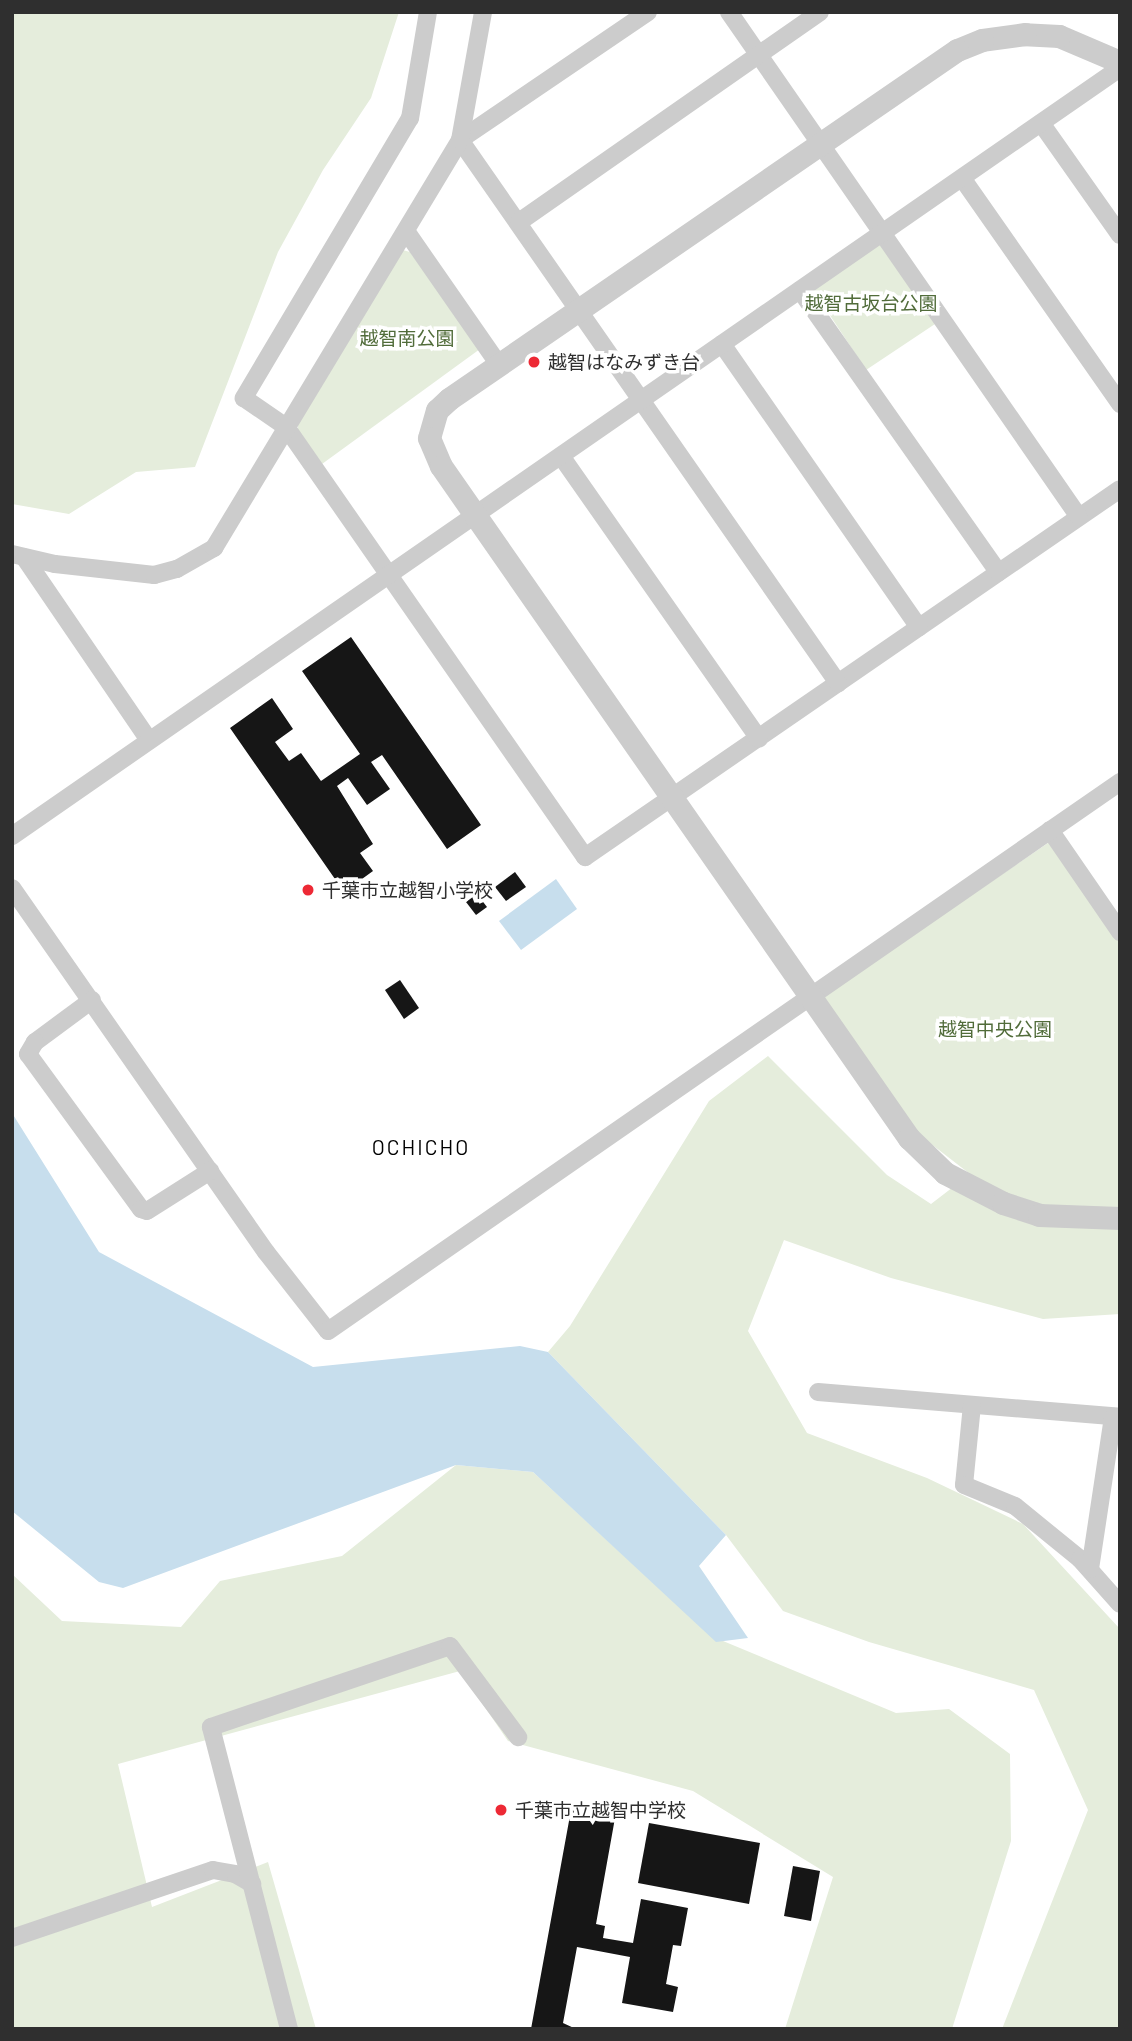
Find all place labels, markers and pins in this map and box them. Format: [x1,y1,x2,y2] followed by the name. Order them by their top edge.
[548,351,700,373] place label: 越智はなみずき台
[526,354,542,370] marker: 越智はなみずき台
[322,879,493,901] place label: 千葉市立越智小学校
[300,882,316,898] marker: 千葉市立越智小学校
[515,1799,686,1821] place label: 千葉市立越智中学校
[493,1802,509,1818] marker: 千葉市立越智中学校

